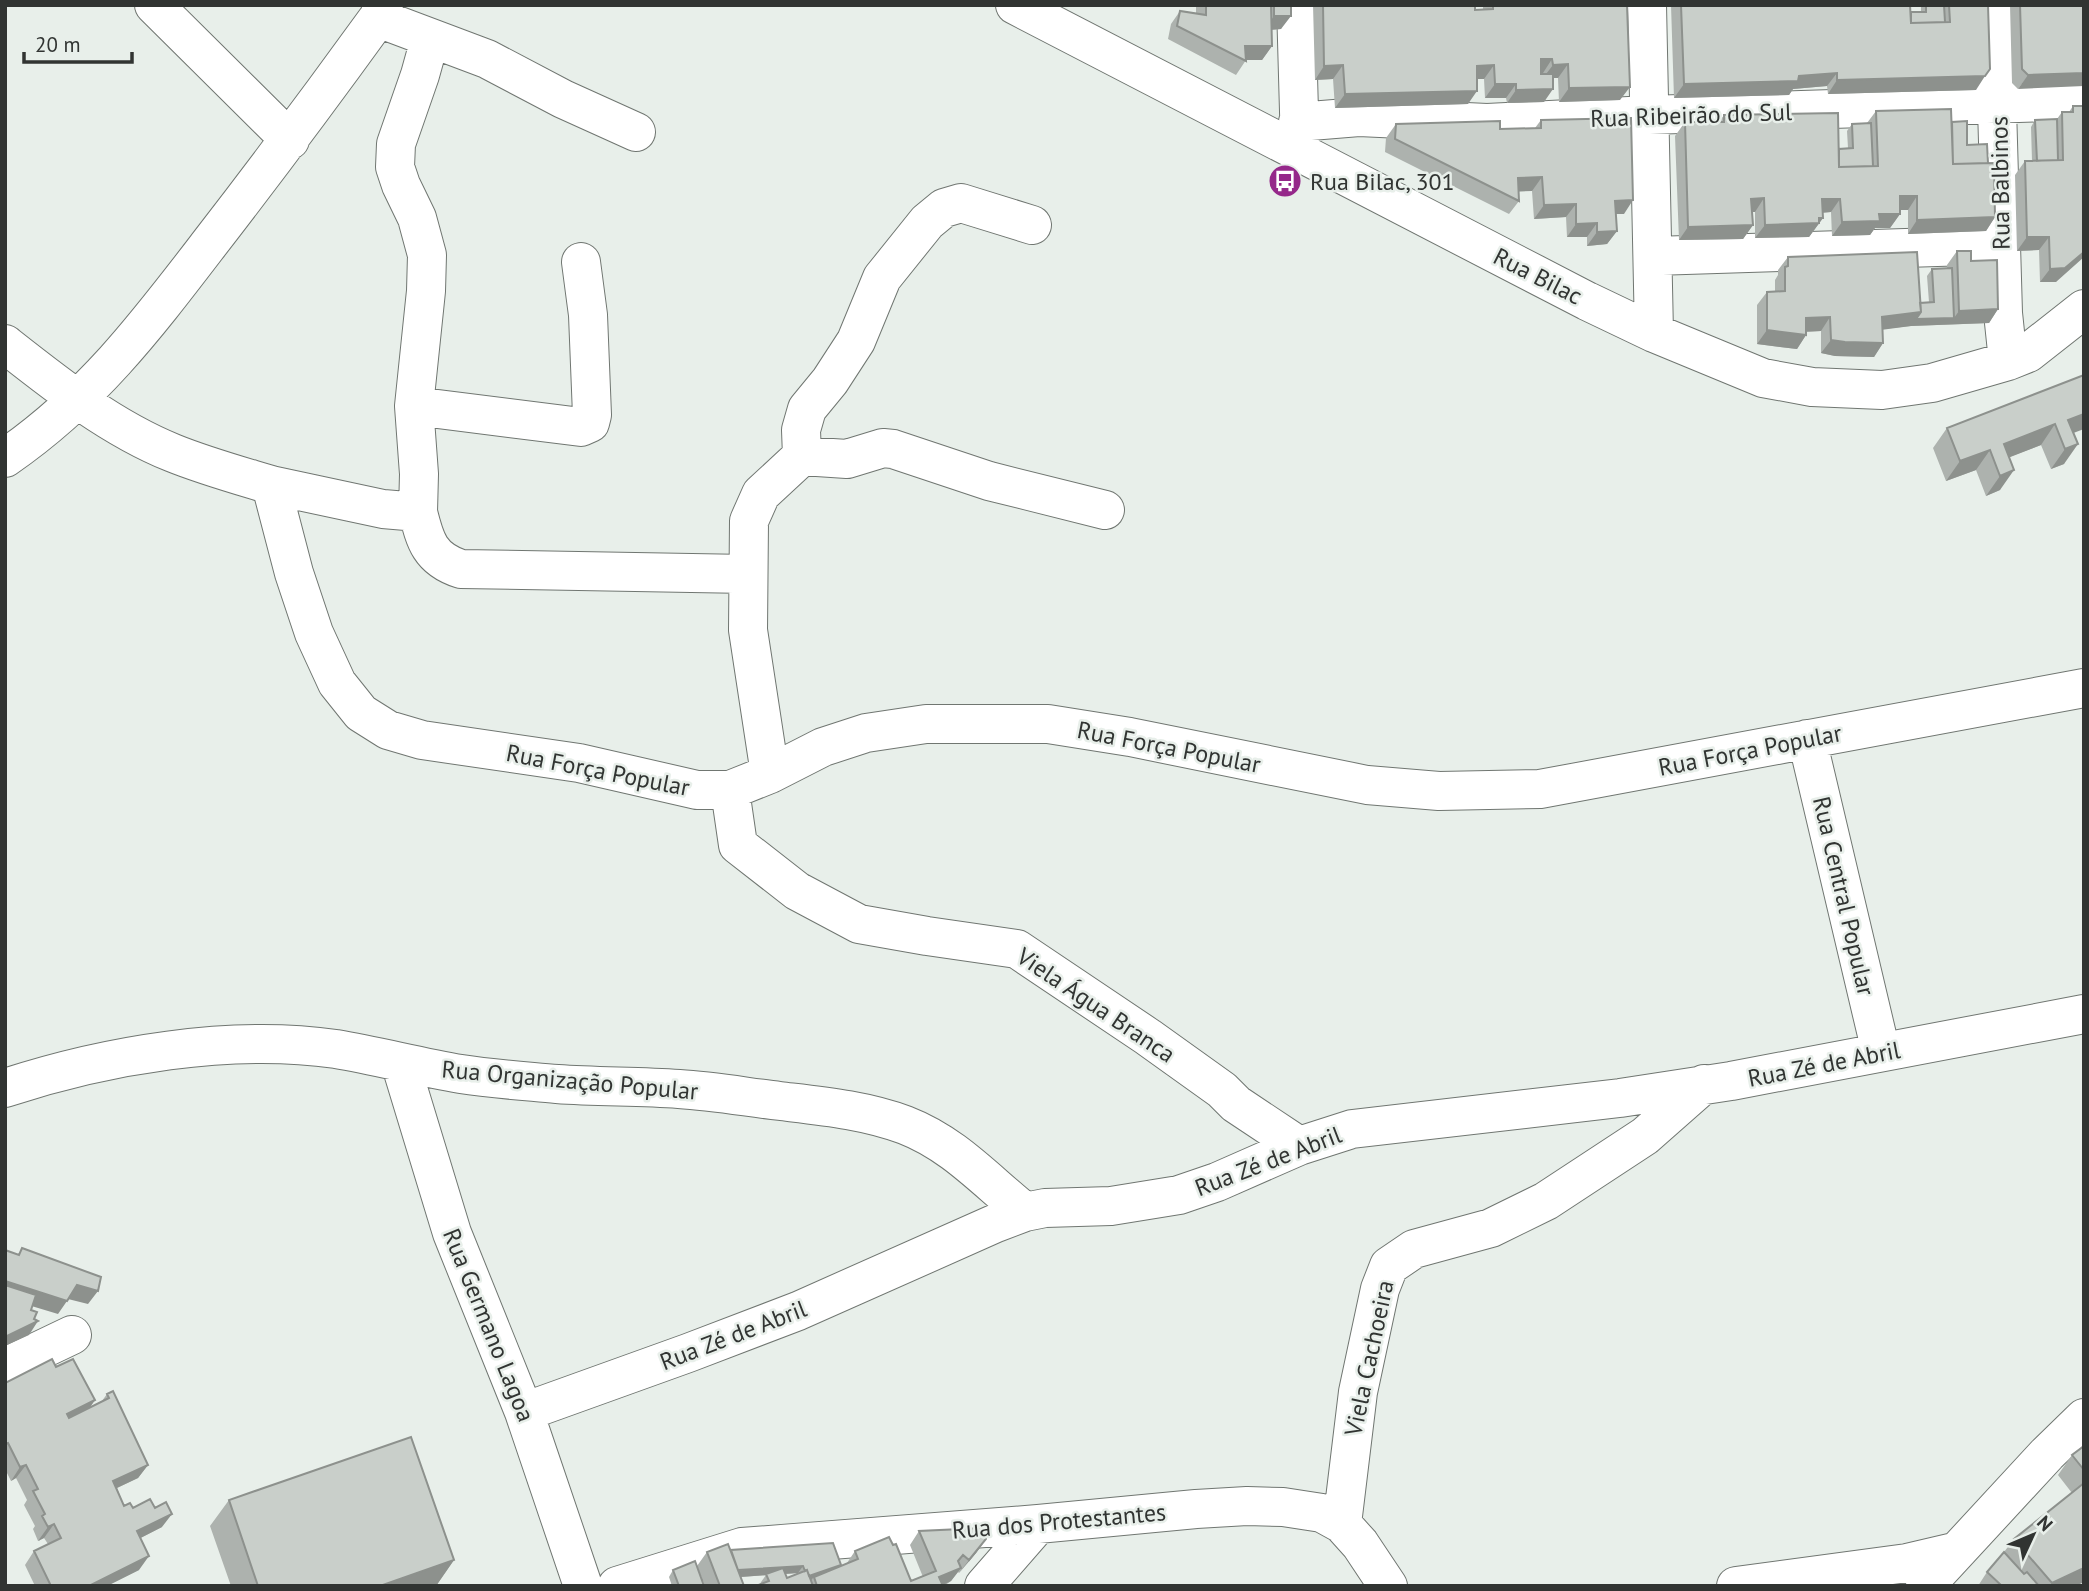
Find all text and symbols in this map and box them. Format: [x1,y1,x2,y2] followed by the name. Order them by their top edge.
[24,21,133,65] scale bar
[35,31,81,58] text: 20 m
[1590,96,1792,134] street label: Rua Ribeirão do Sul
[1983,116,2017,250] street label: Rua Balbinos
[1266,162,1304,200] bus stop icon: Rua Bilac, 301
[1310,166,1455,197] place label: Rua Bilac, 301
[1488,241,1588,312] street label: Rua Bilac
[1075,714,1263,780] street label: Rua Força Popular
[1656,717,1844,783] street label: Rua Força Popular
[504,737,692,803] street label: Rua Força Popular
[1806,793,1882,999] street label: Rua Central Popular
[1010,940,1181,1069] street label: Viela Água Branca
[1745,1034,1903,1094] street label: Rua Zé de Abril
[441,1053,699,1107] street label: Rua Organização Popular
[1190,1119,1346,1203] street label: Rua Zé de Abril
[436,1224,542,1426] street label: Rua Germano Lagoa
[1337,1277,1401,1440] street label: Viela Cachoeira
[655,1293,811,1377] street label: Rua Zé de Abril
[951,1496,1167,1546] street label: Rua dos Protestantes
[1998,1500,2068,1570] north arrow
[2032,1510,2058,1536] text: N

